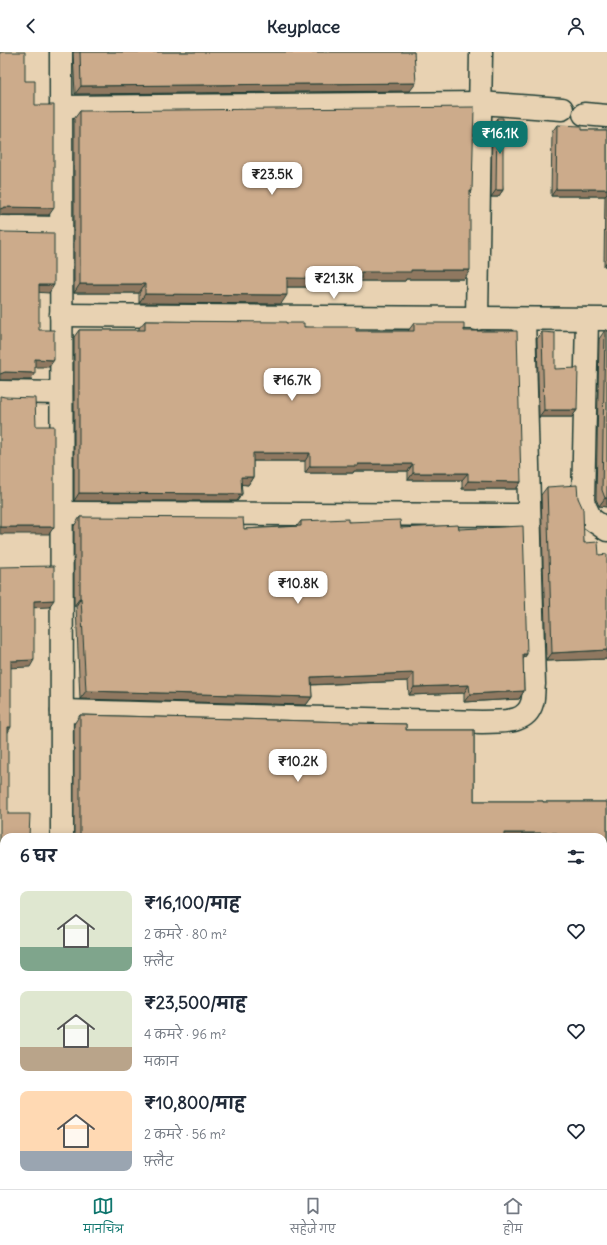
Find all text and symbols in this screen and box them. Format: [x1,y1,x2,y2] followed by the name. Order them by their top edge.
[20,15,42,37] icon: back
[267,15,340,38] text: Keyplace
[565,15,587,37] icon: person
[467,121,533,155] pin: ₹16.1K
[482,125,518,142] text: ₹16.1K
[239,162,305,196] pin: ₹23.5K
[251,166,293,183] text: ₹23.5K
[301,266,367,300] pin: ₹21.3K
[314,270,354,287] text: ₹21.3K
[259,368,325,402] pin: ₹16.7K
[273,372,311,389] text: ₹16.7K
[265,571,331,605] pin: ₹10.8K
[278,575,318,592] text: ₹10.8K
[265,749,331,783] pin: ₹10.2K
[278,753,318,770] text: ₹10.2K
[20,845,56,867] text: 6 घर
[565,846,587,868] icon: filters
[144,892,240,914] text: ₹16,100/माह
[52,907,100,955] icon: home
[565,920,587,942] icon: heart
[144,926,227,943] text: 2 कमरे · 80 m²
[144,953,174,970] text: फ़्लैट
[144,992,246,1014] text: ₹23,500/माह
[52,1007,100,1055] icon: home
[565,1020,587,1042] icon: heart
[144,1026,226,1043] text: 4 कमरे · 96 m²
[144,1053,178,1070] text: मकान
[144,1092,245,1114] text: ₹10,800/माह
[52,1107,100,1155] icon: home
[565,1120,587,1142] icon: heart
[144,1126,226,1143] text: 2 कमरे · 56 m²
[144,1153,174,1170] text: फ़्लैट
[83,1195,124,1241] tab: मानचित्र
[290,1195,335,1241] tab: सहेजे गए
[502,1195,524,1241] tab: होम

